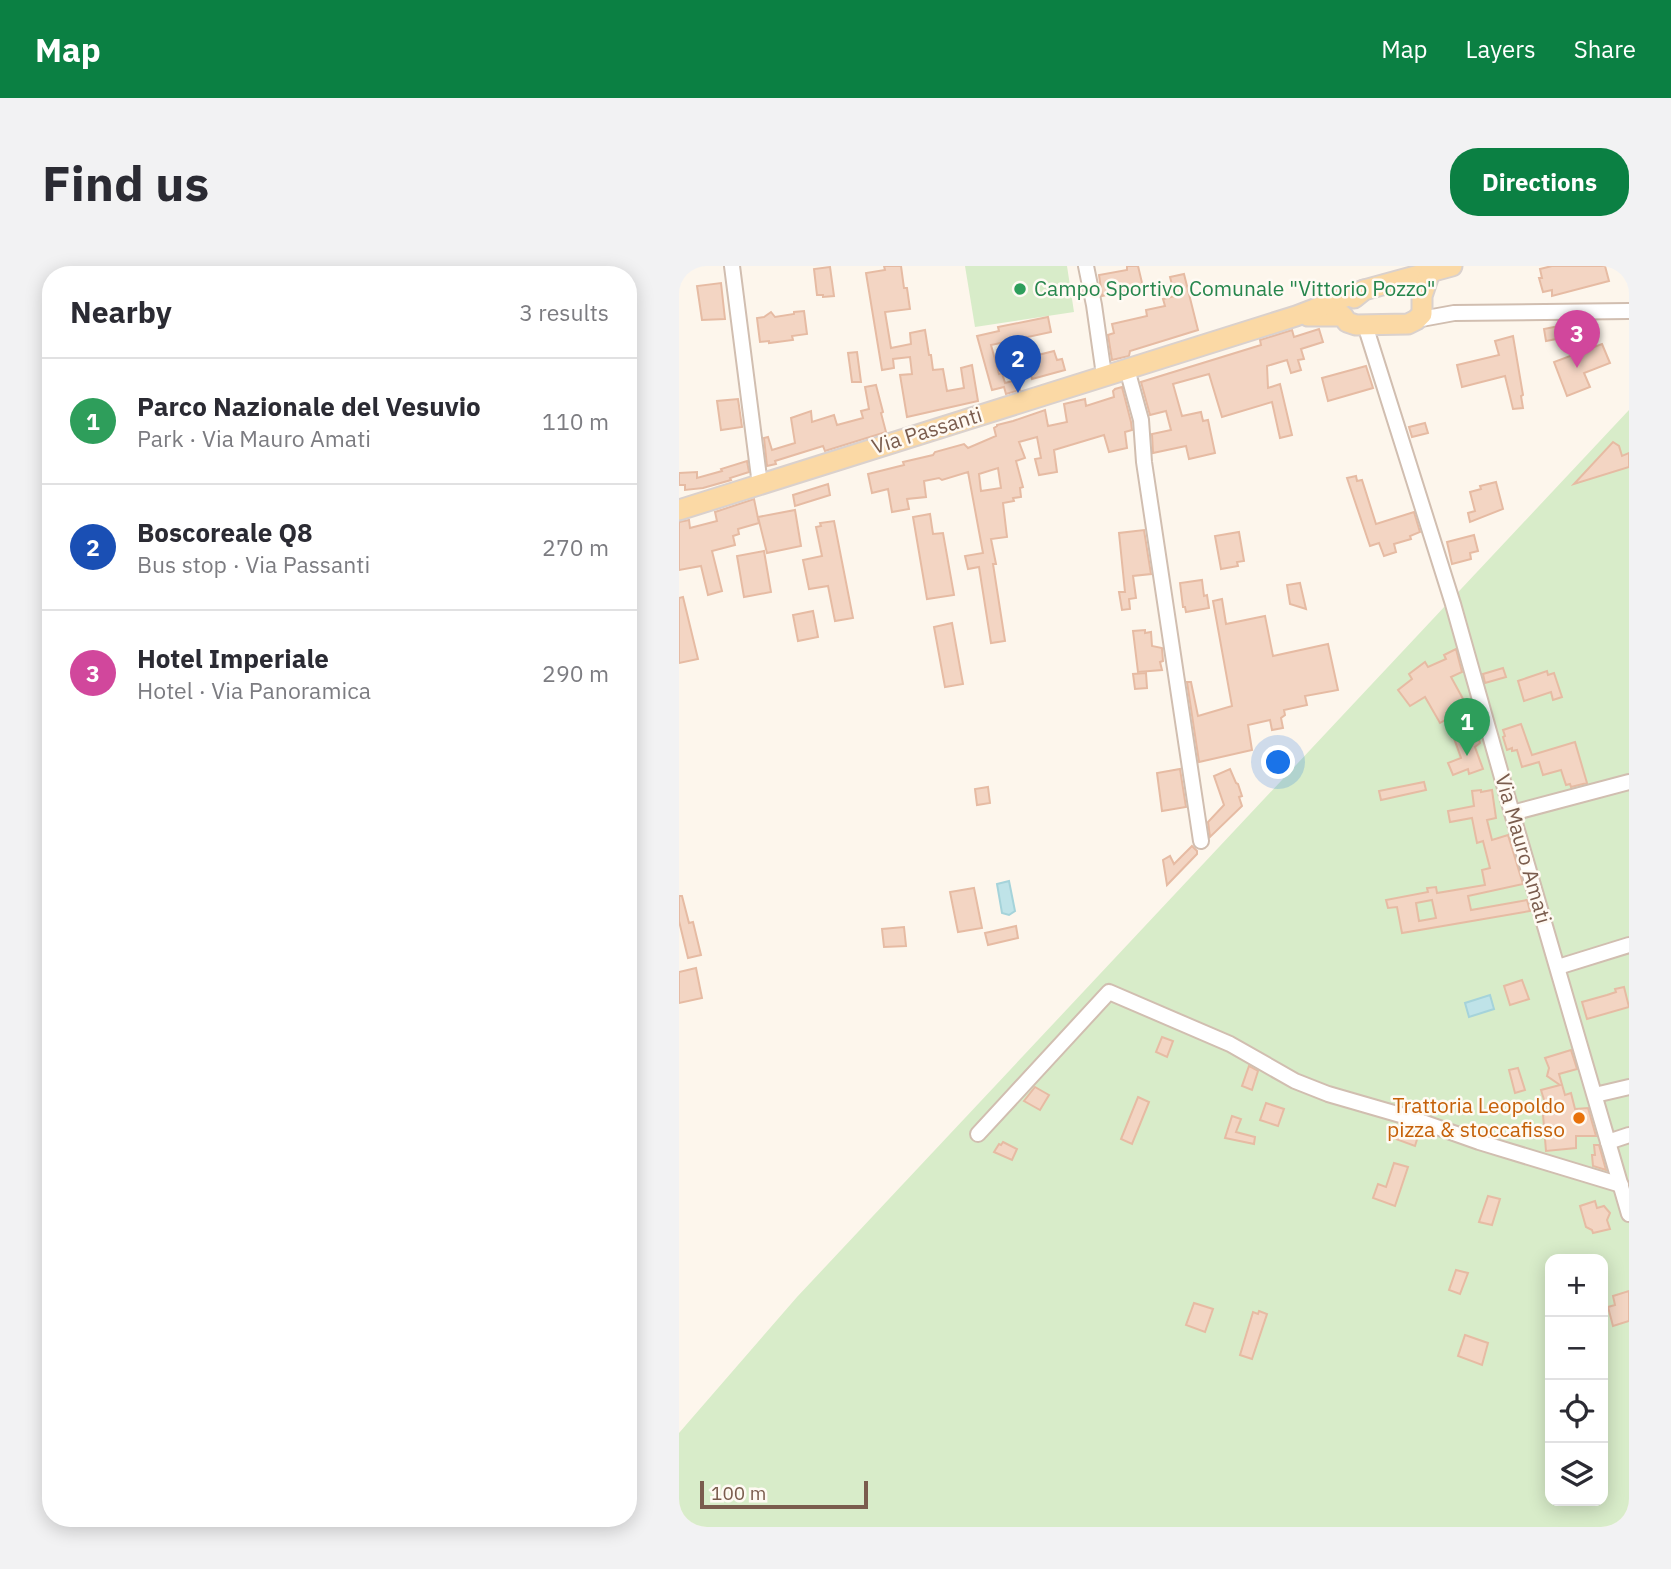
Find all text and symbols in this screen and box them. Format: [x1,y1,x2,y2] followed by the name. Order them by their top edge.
[35,28,101,71] text: Map
[1381,33,1428,65] text: Map
[1466,33,1536,65] text: Layers
[1574,33,1636,65] text: Share
[1450,148,1629,216] button: Directions
[42,151,209,214] text: Find us
[1034,274,1436,302] place label: Campo Sportivo Comunale "Vittorio Pozzo"
[1012,281,1028,297] marker: Campo Sportivo Comunale "Vittorio Pozzo"
[70,292,172,331] text: Nearby
[519,297,609,327] text: 3 results
[1554,310,1600,368] pin: 3
[995,335,1041,393] pin: 2
[137,389,481,423] text: Parco Nazionale del Vesuvio
[868,400,985,460] street label: Via Passanti
[86,406,100,436] text: 1
[542,406,609,436] text: 110 m
[137,423,371,453] text: Park · Via Mauro Amati
[137,515,313,549] text: Boscoreale Q8
[86,532,100,562] text: 2
[542,532,609,562] text: 270 m
[137,549,370,579] text: Bus stop · Via Passanti
[137,641,329,675] text: Hotel Imperiale
[86,658,100,688] text: 3
[542,658,609,688] text: 290 m
[137,675,371,705] text: Hotel · Via Panoramica
[1444,698,1490,756] pin: 1
[1261,745,1295,779] your location
[1489,771,1559,927] street label: Via Mauro Amati
[1387,1091,1565,1143] place label: Trattoria Leopoldo pizza & stoccafisso
[1571,1110,1587,1126] marker: Trattoria Leopoldo pizza & stoccafisso
[1545,1254,1608,1506] map controls
[1545,1254,1608,1317] button: +
[1545,1317,1608,1380] button: −
[1545,1380,1608,1443] button: locate
[1545,1443,1608,1506] button: layers
[700,1478,868,1510] scale bar
[711,1481,766,1505] text: 100 m

